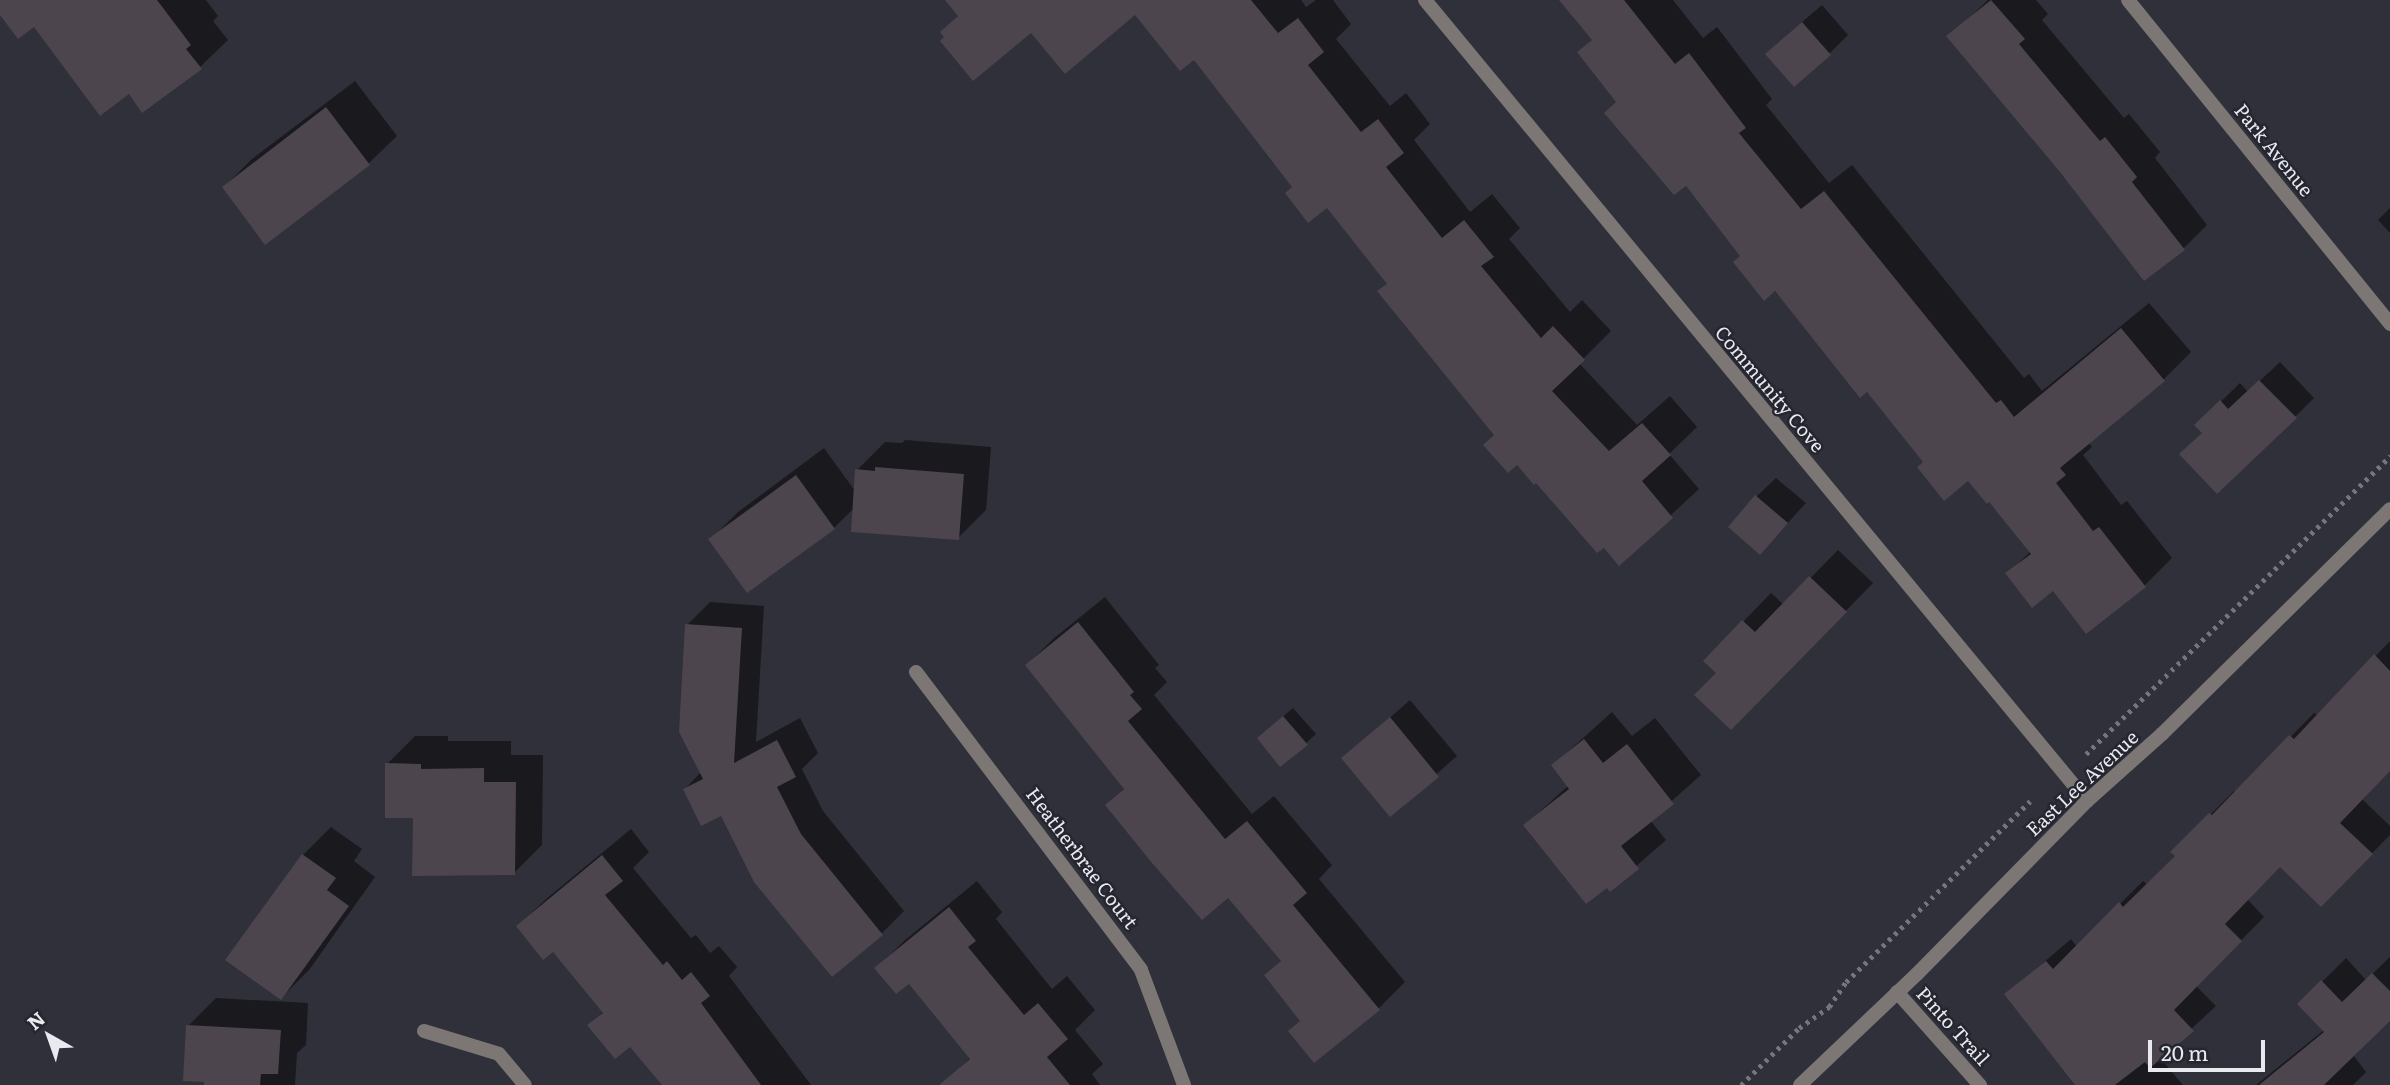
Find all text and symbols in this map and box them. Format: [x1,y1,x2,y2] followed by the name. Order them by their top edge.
[2230,99,2318,201] street label: Park Avenue
[1711,321,1829,457] street label: Community Cove
[2021,725,2143,841] street label: East Lee Avenue
[1021,783,1143,933] street label: Heatherbrae Court
[1912,982,1994,1070] street label: Pinto Trail
[14,1001,84,1071] north arrow
[20,1004,51,1036] text: N
[2152,1026,2269,1070] scale bar
[2161,1036,2208,1067] text: 20 m

